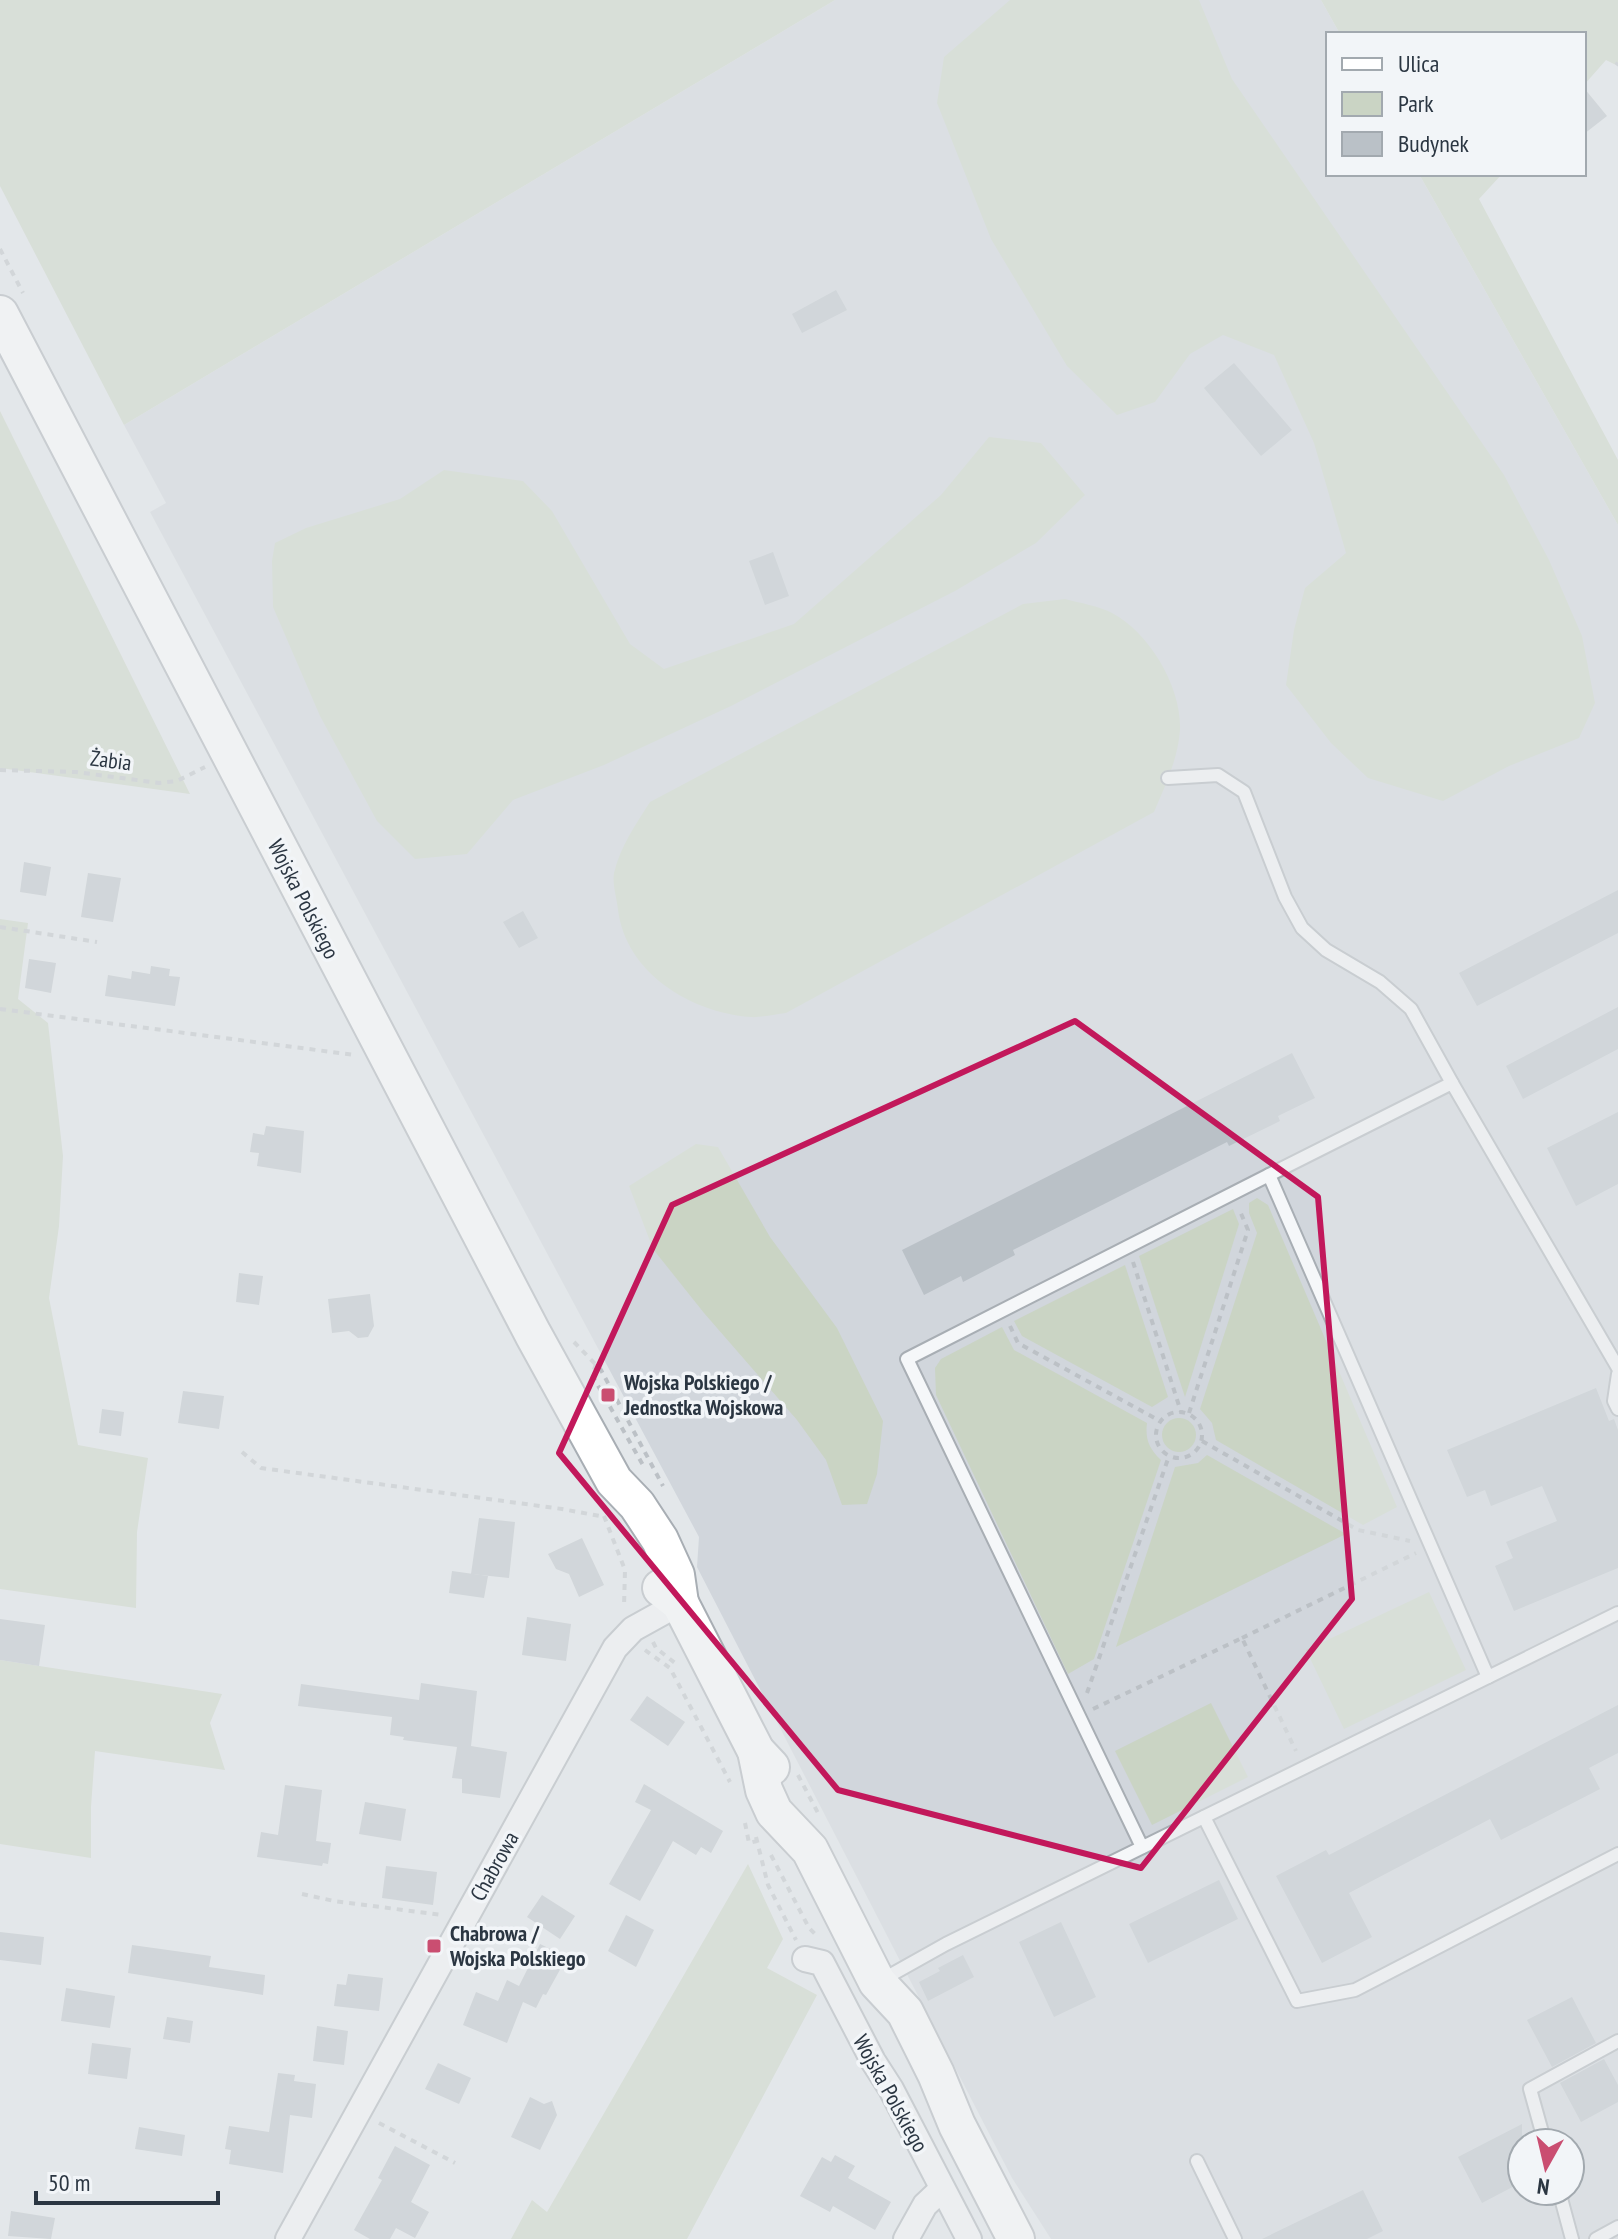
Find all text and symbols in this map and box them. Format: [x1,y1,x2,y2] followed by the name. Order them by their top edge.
[1326,32,1586,176] legend
[1398,48,1439,79] text: Ulica
[1398,88,1434,119] text: Park
[1398,128,1470,159] text: Budynek
[89,744,133,776] street label: Żabia
[262,835,346,963] street label: Wojska Polskiego
[623,1368,783,1421] place label: Wojska Polskiego / Jednostka Wojskowa
[599,1386,617,1404] marker: Wojska Polskiego / Jednostka Wojskowa
[464,1826,524,1906] street label: Chabrowa
[449,1919,586,1972] place label: Chabrowa / Wojska Polskiego
[425,1937,443,1955] marker: Chabrowa / Wojska Polskiego
[847,2029,935,2157] street label: Wojska Polskiego
[1506,2127,1586,2207] north arrow
[36,2155,218,2205] scale bar
[48,2167,90,2198] text: 50 m
[1535,2172,1551,2201] text: N

